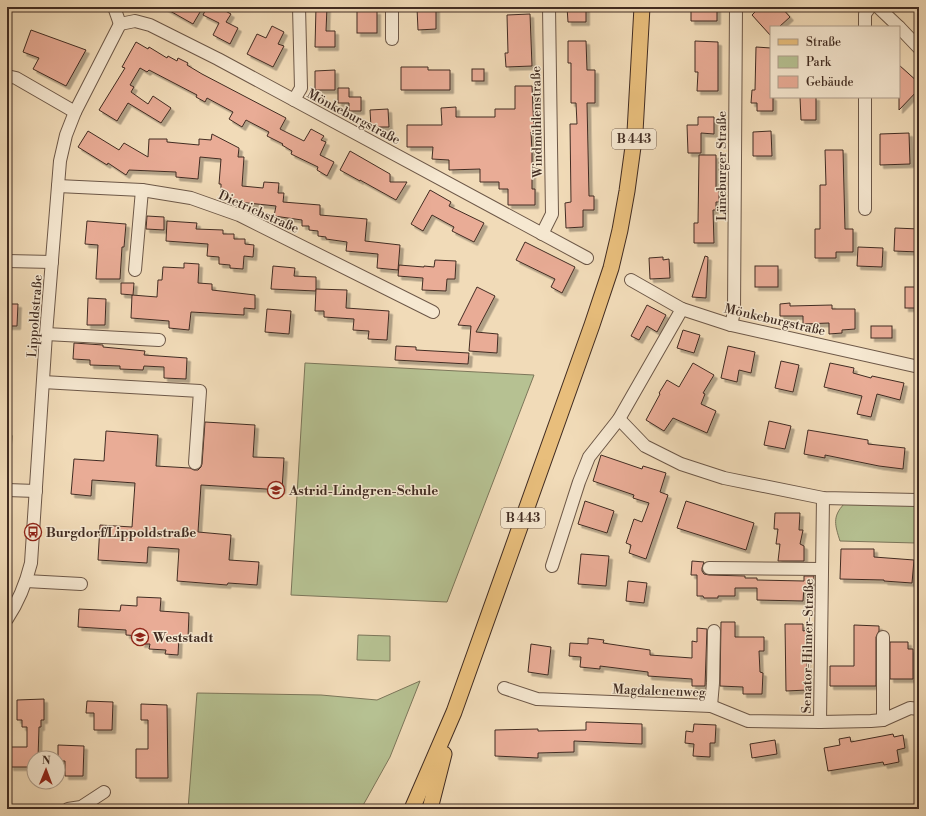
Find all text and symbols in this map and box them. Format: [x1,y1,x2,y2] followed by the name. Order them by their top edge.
[770,26,900,98] legend
[806,35,841,50] text: Straße
[806,55,832,70] text: Park
[528,65,546,179] street label: Windmühlenstraße
[806,75,854,90] text: Gebäude
[304,86,403,148] street label: Mönkeburgstraße
[714,110,730,221] street label: Lüneburger Straße
[612,129,656,149] road number: B 443
[216,187,302,237] street label: Dietrichstraße
[24,274,46,358] street label: Lippoldstraße
[723,301,827,339] street label: Mönkeburgstraße
[266,480,286,500] school or university icon: Astrid-Lindgren-Schule
[288,483,438,499] place label: Astrid-Lindgren-Schule
[501,508,545,528] road number: B 443
[23,522,43,542] bus stop icon: Burgdorf/Lippoldstraße
[46,525,196,541] place label: Burgdorf/Lippoldstraße
[799,578,817,714] street label: Senator-Hilmer-Straße
[130,627,150,647] school or university icon: Weststadt
[152,630,213,646] place label: Weststadt
[612,681,706,701] street label: Magdalenenweg
[26,750,66,790] north arrow
[42,754,51,768] text: N

